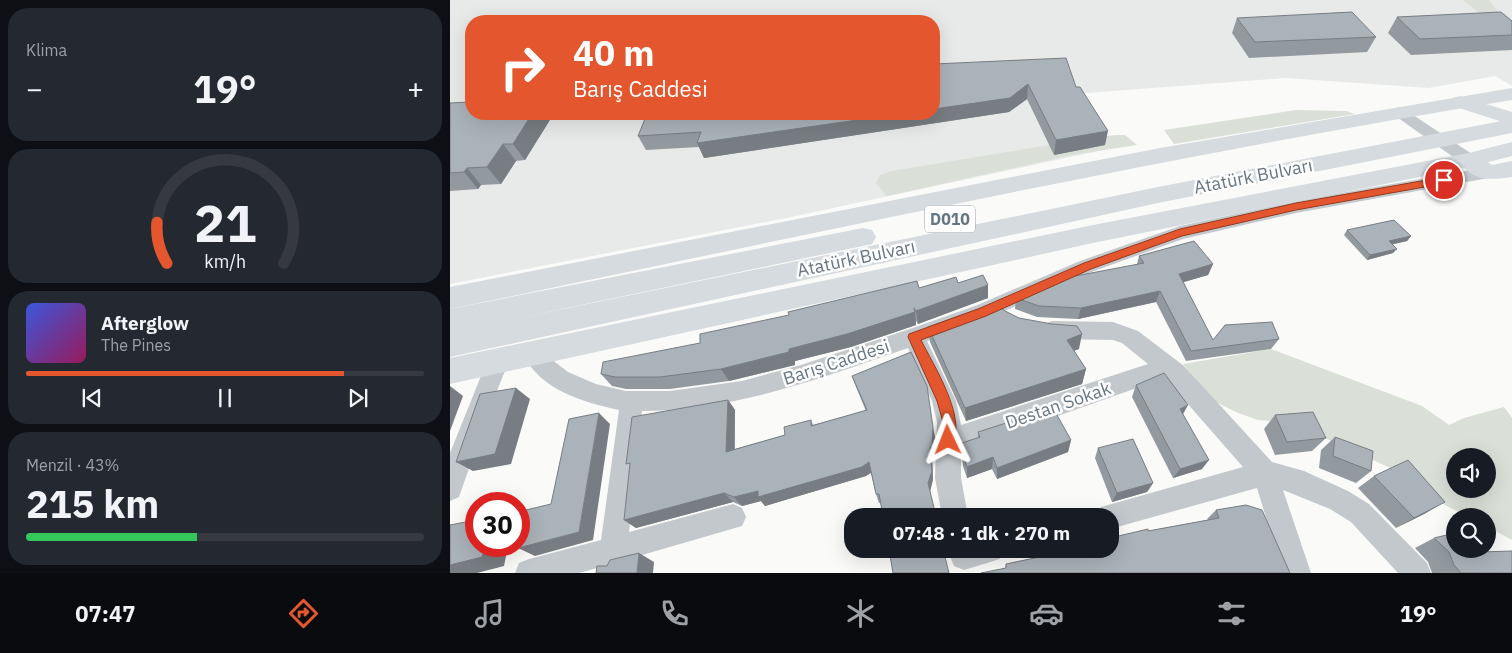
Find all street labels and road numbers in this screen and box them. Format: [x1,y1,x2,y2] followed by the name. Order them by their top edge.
[1192,153,1314,199] street label: Atatürk Bulvarı
[925,205,975,232] road number: D010
[795,234,917,282] street label: Atatürk Bulvarı
[780,334,892,390] street label: Barış Caddesi
[1002,376,1114,434] street label: Destan Sokak

